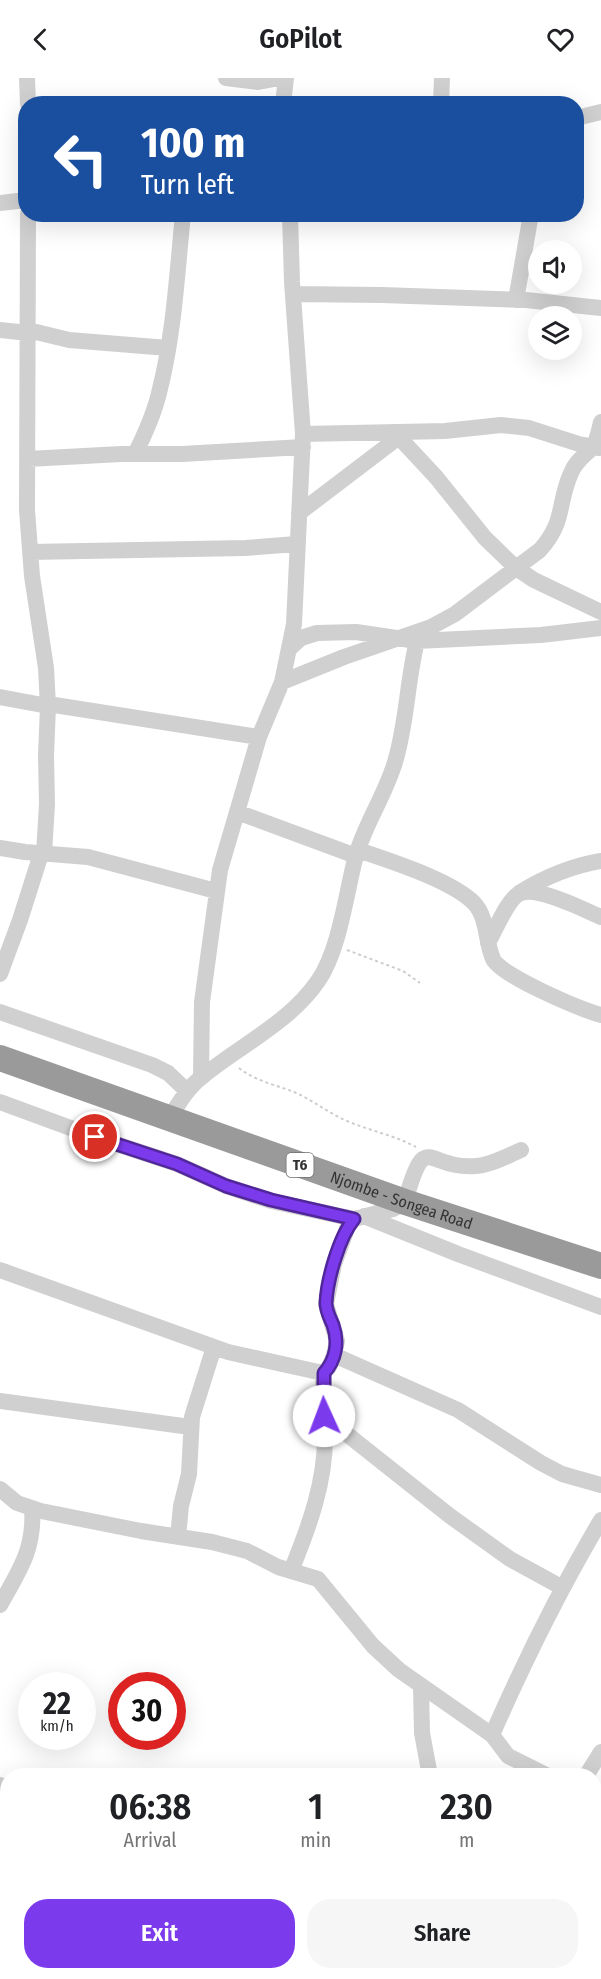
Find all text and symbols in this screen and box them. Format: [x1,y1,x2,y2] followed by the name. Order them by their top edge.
[24,23,57,56] icon: back
[259,23,342,55] text: GoPilot
[544,23,577,56] icon: heart
[141,118,245,168] text: 100 m
[42,120,120,198] icon: left
[141,169,234,201] text: Turn left
[528,240,582,360] map controls
[528,240,582,294] button: sound
[528,306,582,360] button: layers
[69,1111,120,1162] pin
[78,1120,111,1153] icon: arrive
[286,1153,314,1177] road number: T6
[328,1167,475,1233] street label: Njombe - Songea Road
[292,1384,356,1448] position arrow
[108,1672,186,1750] speed limit sign: 30
[43,1686,71,1722] text: 22
[40,1717,74,1735] text: km/h
[109,1785,191,1829] text: 06:38
[308,1785,323,1829] text: 1
[440,1785,493,1829] text: 230
[124,1828,177,1852] text: Arrival
[300,1828,331,1852] text: min
[459,1828,474,1852] text: m
[24,1899,295,1968] button: Exit
[307,1899,578,1968] button: Share

